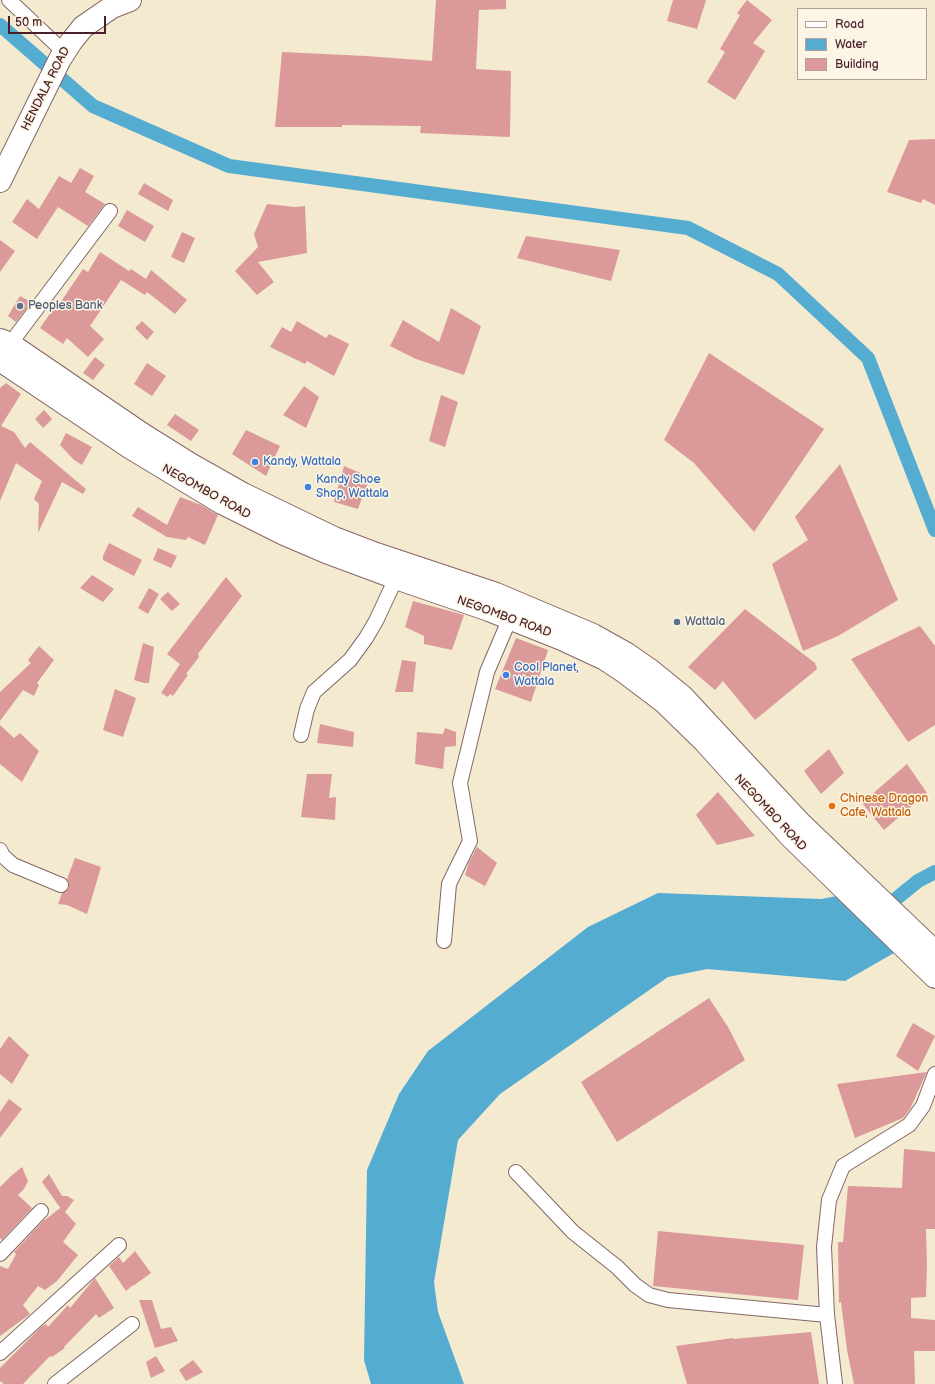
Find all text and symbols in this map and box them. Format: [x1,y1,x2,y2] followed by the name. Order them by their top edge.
[10,8,108,34] scale bar
[797,8,927,80] legend
[15,15,42,30] text: 50 m
[835,17,864,32] text: Road
[835,37,867,52] text: Water
[19,45,73,133] street label: HENDALA ROAD
[835,57,879,72] text: Building
[28,299,103,313] place label: Peoples Bank
[15,301,25,311] marker: Peoples Bank
[263,455,341,469] place label: Kandy, Wattala
[250,457,260,467] marker: Kandy, Wattala
[159,462,253,522] street label: NEGOMBO ROAD
[316,473,389,501] place label: Kandy Shoe Shop, Wattala
[303,482,313,492] marker: Kandy Shoe Shop, Wattala
[455,593,553,641] street label: NEGOMBO ROAD
[685,615,725,629] place label: Wattala
[672,617,682,627] marker: Wattala
[514,661,579,689] place label: Cool Planet, Wattala
[501,670,511,680] marker: Cool Planet, Wattala
[731,772,809,854] street label: NEGOMBO ROAD
[840,792,928,820] place label: Chinese Dragon Cafe, Wattala
[827,801,837,811] marker: Chinese Dragon Cafe, Wattala

